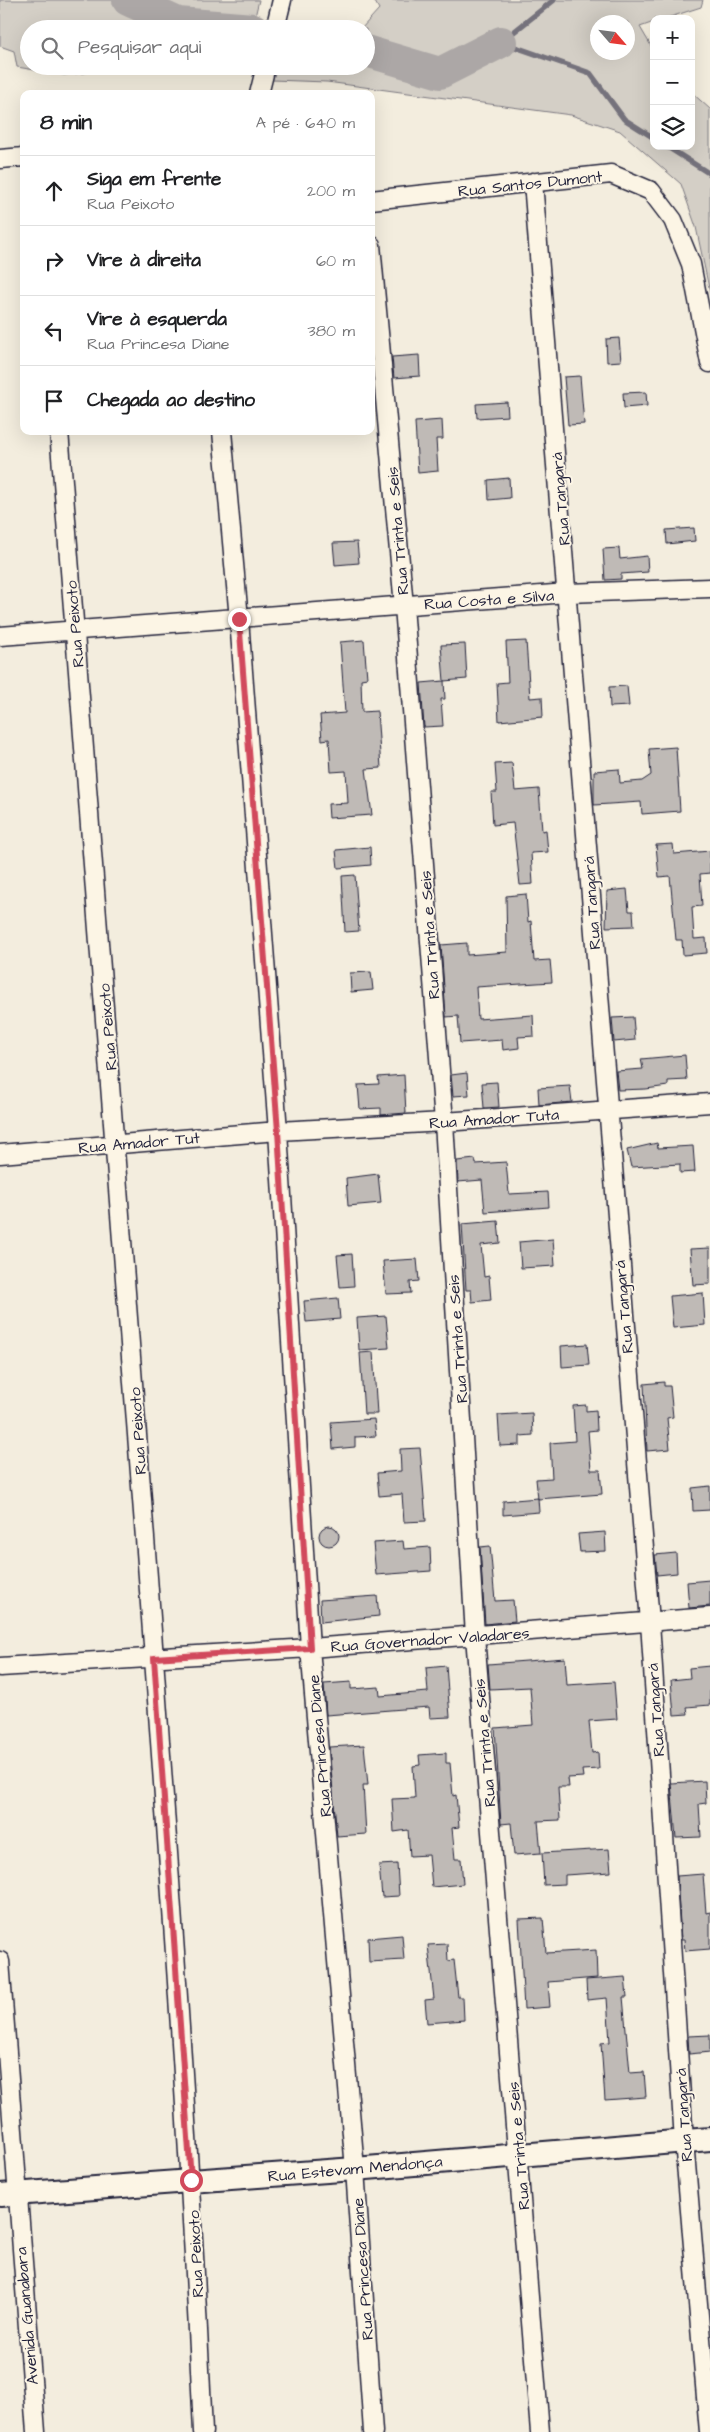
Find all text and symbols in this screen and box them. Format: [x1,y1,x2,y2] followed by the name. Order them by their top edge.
[590,15,635,60] north arrow
[650,15,695,150] map controls
[650,15,695,60] button: +
[20,20,375,75] search box
[38,34,66,62] icon: search
[78,34,201,61] text: Pesquisar aqui
[650,60,695,105] button: −
[650,105,695,150] button: layers
[40,108,92,137] text: 8 min
[256,112,355,134] text: A pé · 640 m
[457,165,604,203] street label: Rua Santos Dumont
[87,166,221,193] text: Siga em frente
[40,177,68,205] icon: ahead
[307,180,355,202] text: 200 m
[87,193,174,215] text: Rua Peixoto
[40,247,68,275] icon: right
[87,247,201,274] text: Vire à direita
[316,250,355,272] text: 60 m
[87,306,227,333] text: Vire à esquerda
[40,317,68,345] icon: left
[308,320,355,342] text: 380 m
[87,333,229,355] text: Rua Princesa Diane
[40,387,68,415] icon: arrive
[87,387,255,414] text: Chegada ao destino
[546,451,577,546] street label: Rua Tangará
[381,466,415,596] street label: Rua Trinta e Seis
[60,579,90,668] street label: Rua Peixoto
[423,584,555,616] street label: Rua Costa e Silva
[228,608,251,631] route end
[578,855,607,950] street label: Rua Tangará
[415,870,445,1000] street label: Rua Trinta e Seis
[93,982,123,1071] street label: Rua Peixoto
[428,1103,560,1135] street label: Rua Amador Tuta
[77,1127,201,1159] street label: Rua Amador Tut
[609,1259,640,1354] street label: Rua Tangará
[443,1274,473,1404] street label: Rua Trinta e Seis
[124,1387,152,1475] street label: Rua Peixoto
[330,1622,530,1658] street label: Rua Governador Valadares
[642,1662,671,1757] street label: Rua Tangará
[303,1674,337,1818] street label: Rua Princesa Diane
[468,1678,502,1808] street label: Rua Trinta e Seis
[670,2067,699,2162] street label: Rua Tangará
[502,2081,536,2211] street label: Rua Trinta e Seis
[267,2150,443,2188] street label: Rua Estevam Mendonça
[180,2169,203,2192] route start
[347,2197,379,2341] street label: Rua Princesa Diane
[183,2210,209,2298] street label: Rua Peixoto
[10,2246,44,2386] street label: Avenida Guanabara

